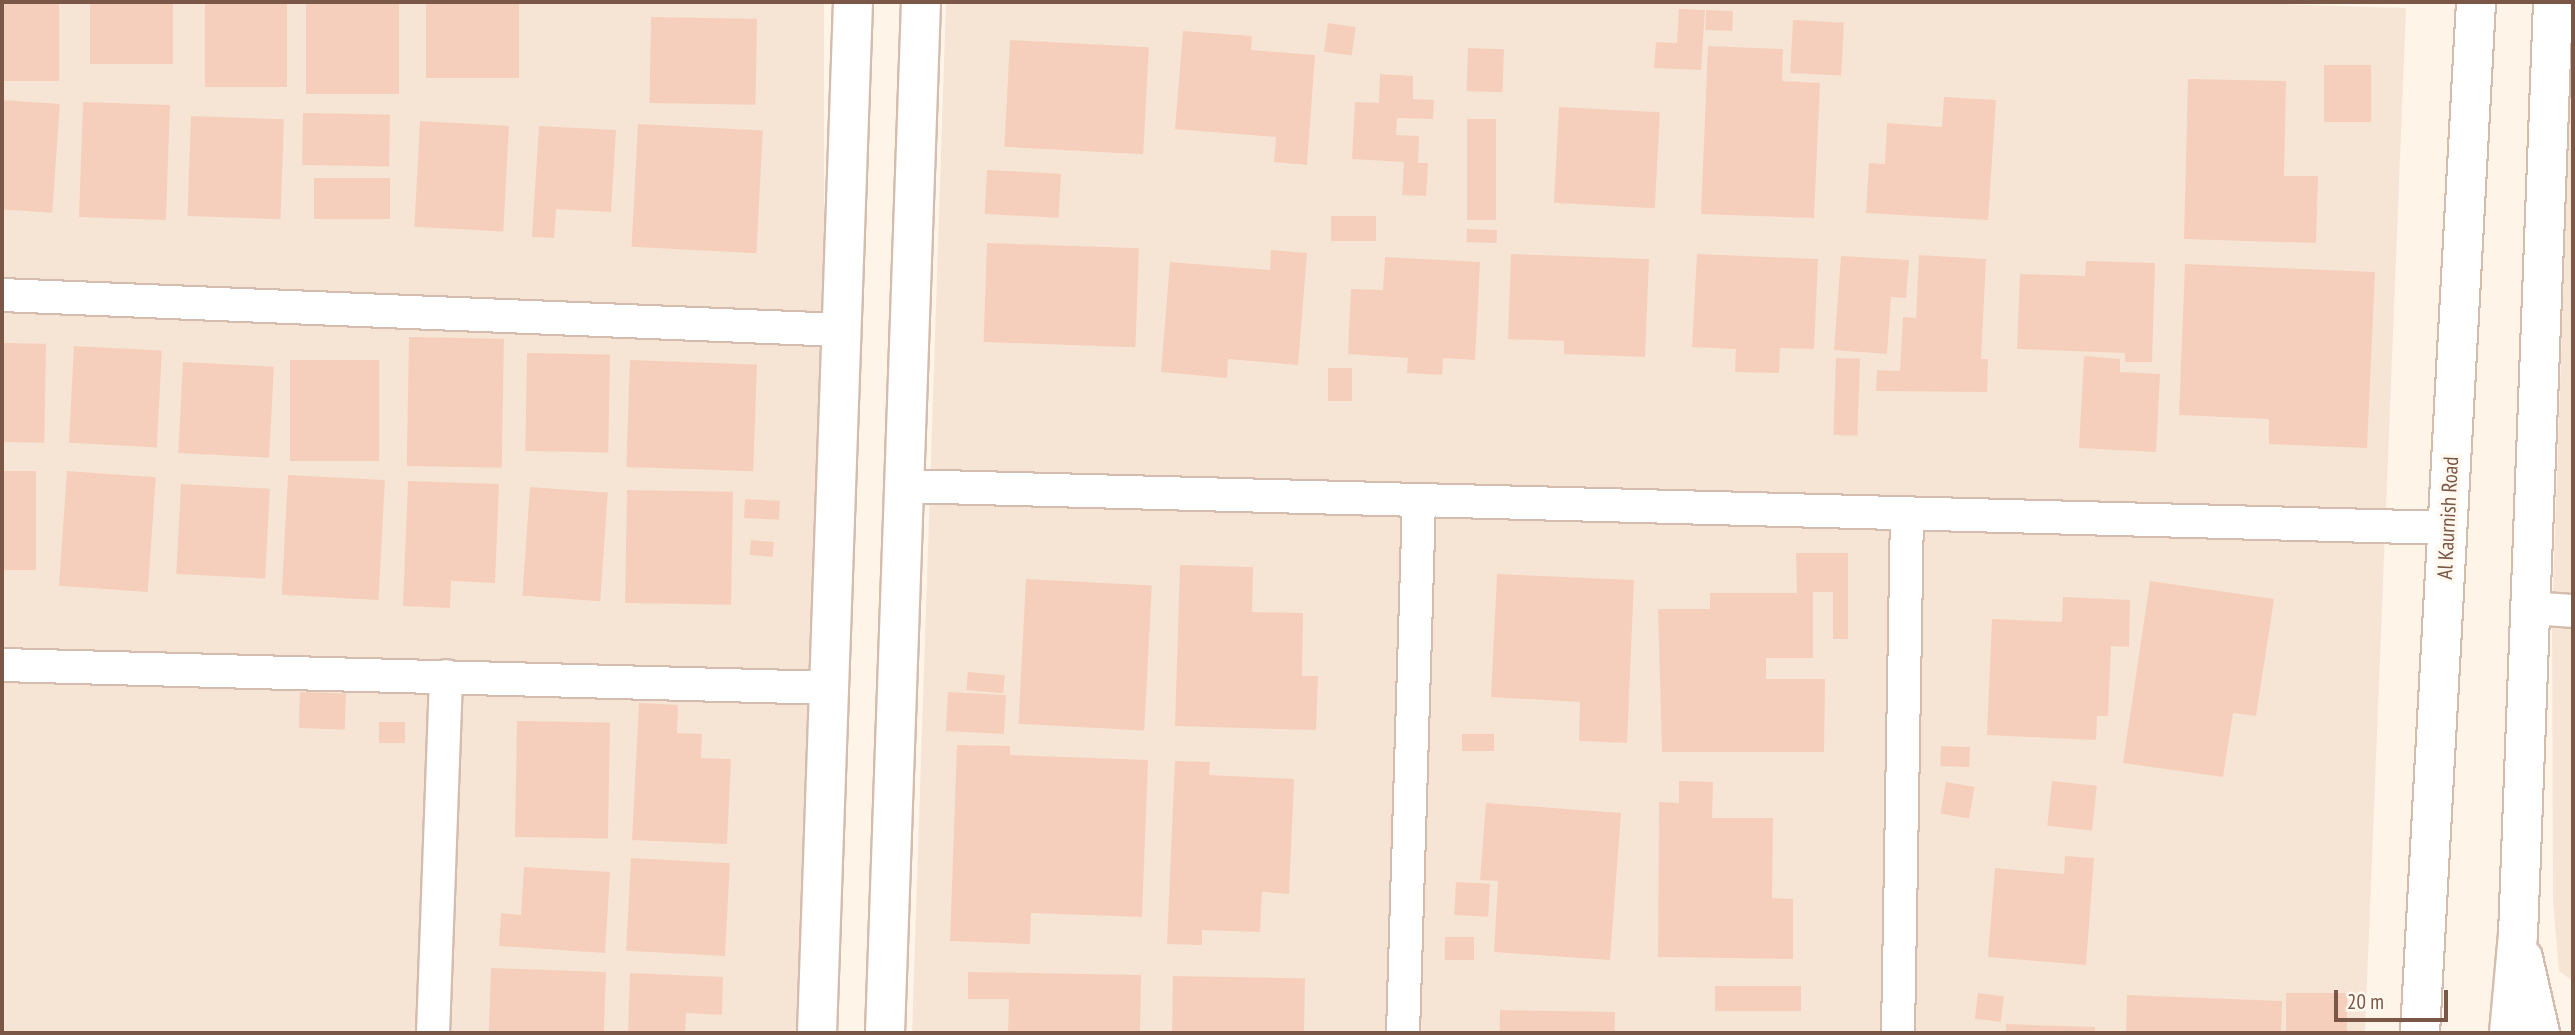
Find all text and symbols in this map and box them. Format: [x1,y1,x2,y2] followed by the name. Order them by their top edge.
[2432,456,2464,580] street label: Al Kaurnish Road
[2337,976,2451,1020] scale bar
[2347,988,2384,1015] text: 20 m

